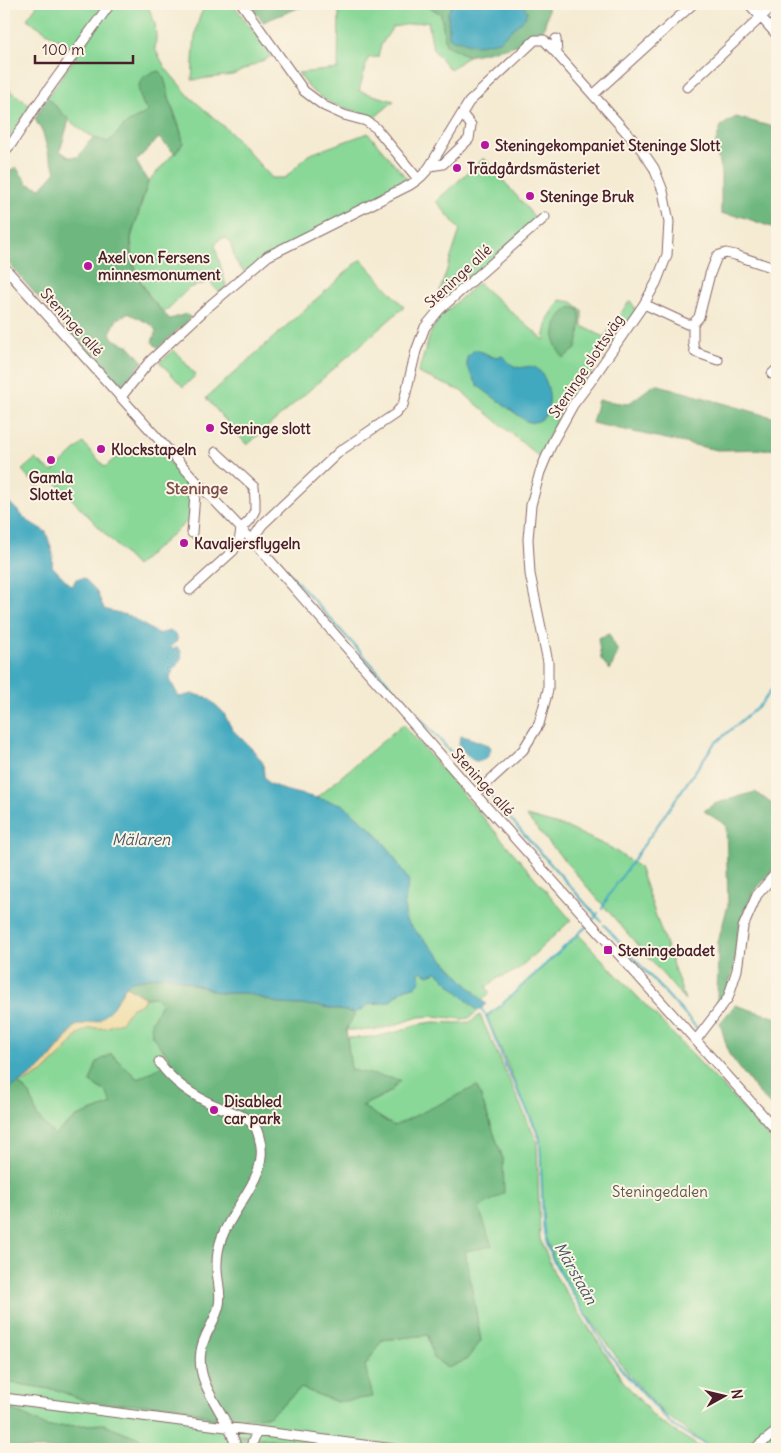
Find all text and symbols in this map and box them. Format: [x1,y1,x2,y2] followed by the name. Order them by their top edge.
[35,32,132,64] scale bar
[42,40,84,59] text: 100 m
[495,136,721,156] place label: Steningekompaniet Steninge Slott
[479,139,491,151] marker: Steningekompaniet Steninge Slott
[467,159,601,179] place label: Trädgårdsmästeriet
[451,162,463,174] marker: Trädgårdsmästeriet
[540,187,635,207] place label: Steninge Bruk
[524,190,536,202] marker: Steninge Bruk
[420,240,496,312] street label: Steninge allé
[98,248,222,284] place label: Axel von Fersens minnesmonument
[82,260,94,272] marker: Axel von Fersens minnesmonument
[36,284,108,360] street label: Steninge allé
[544,310,628,422] street label: Steninge slottsväg
[220,419,311,439] place label: Steninge slott
[204,422,216,434] marker: Steninge slott
[111,440,197,460] place label: Klockstapeln
[95,443,107,455] marker: Klockstapeln
[45,454,57,466] marker: Gamla Slottet
[29,468,74,504] place label: Gamla Slottet
[166,478,228,499] district label: Steninge
[194,534,301,554] place label: Kavaljersflygeln
[178,537,190,549] marker: Kavaljersflygeln
[447,744,519,820] street label: Steninge allé
[112,829,171,849] water label: Mälaren
[618,941,716,961] place label: Steningebadet
[602,944,614,956] marker: Steningebadet
[224,1092,282,1129] place label: Disabled car park
[208,1104,220,1116] marker: Disabled car park
[612,1182,708,1201] park label: Steningedalen
[550,1238,602,1308] water label: Märstaån
[698,1370,748,1420] north arrow
[727,1388,746,1400] text: N

